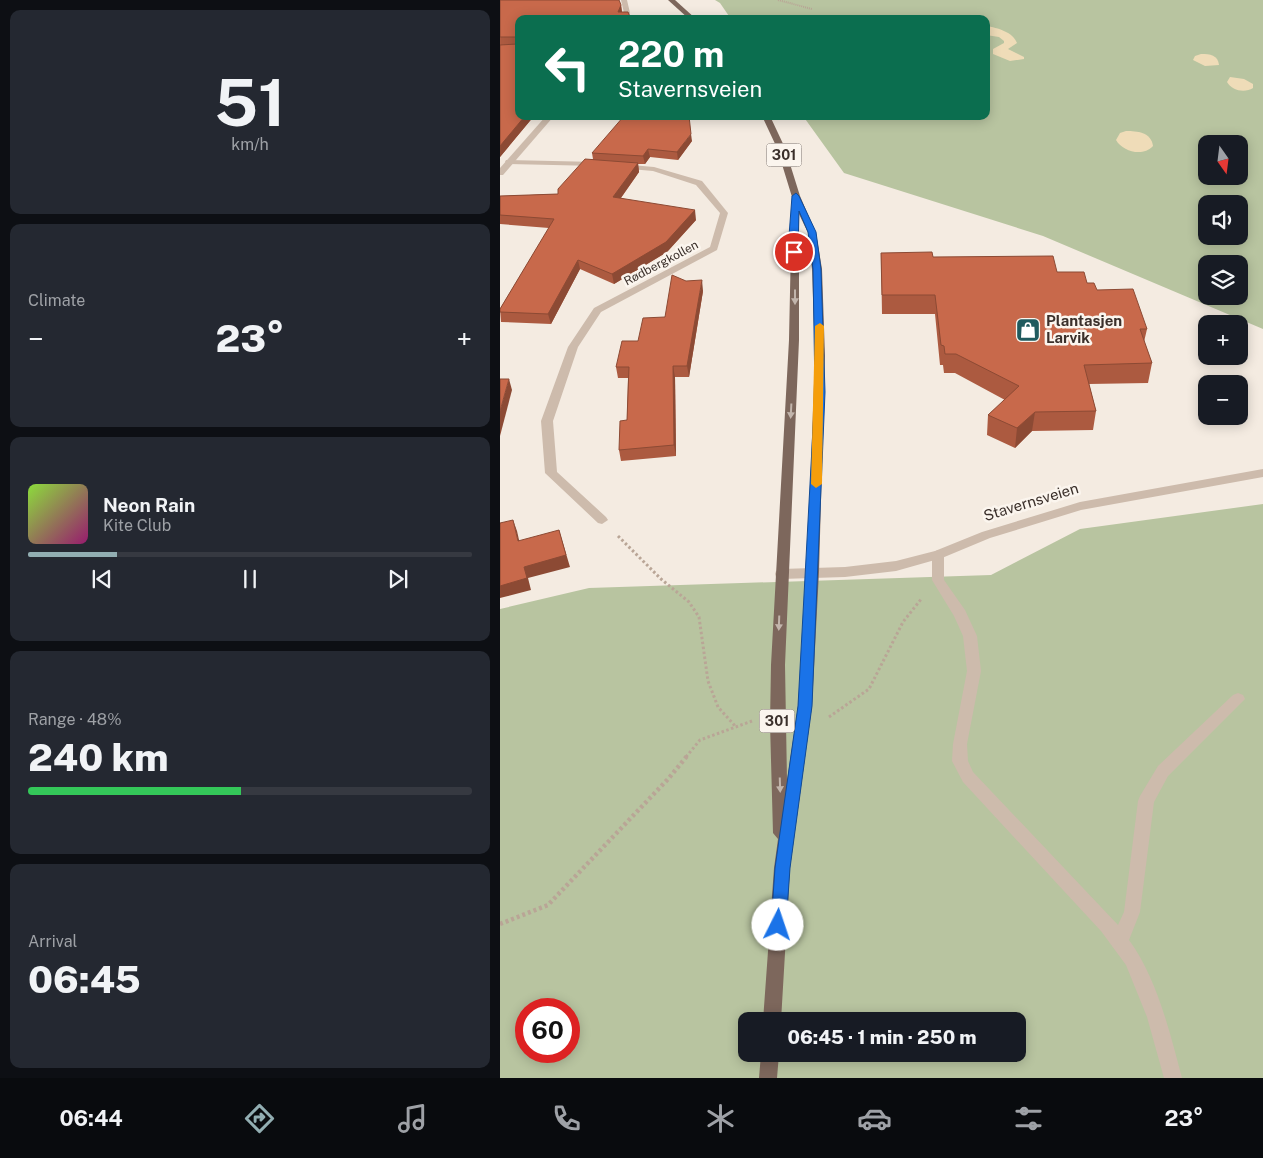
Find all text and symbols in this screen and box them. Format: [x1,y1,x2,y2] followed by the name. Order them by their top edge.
[618,34,724,75] text: 220 m
[535,35,600,100] icon: left
[214,64,286,141] text: 51
[618,76,762,102] text: Stavernsveien
[231,135,269,154] text: km/h
[1198,135,1248,185] north arrow
[1198,135,1248,425] map controls
[766,144,802,166] road number: 301
[1198,195,1248,245] button: sound
[773,231,815,273] pin
[622,238,700,288] street label: Rødbergkollen
[780,238,808,266] icon: arrive
[1198,255,1248,305] button: layers
[791,289,799,305] one-way arrow
[28,291,85,310] text: Climate
[1046,312,1122,346] place label: Plantasjen Larvik
[1198,315,1248,365] button: +
[216,316,284,361] text: 23°
[1015,317,1041,343] shop icon: Plantasjen Larvik
[28,322,44,355] text: −
[456,322,472,355] text: +
[1198,375,1248,425] button: −
[786,403,794,419] one-way arrow
[981,479,1080,524] street label: Stavernsveien
[103,494,195,516] text: Neon Rain
[103,516,171,535] text: Kite Club
[88,565,116,593] icon: previous
[236,565,264,593] icon: pause
[384,565,412,593] icon: next
[775,615,783,631] one-way arrow
[760,709,794,732] road number: 301
[28,710,122,729] text: Range · 48%
[28,735,168,780] text: 240 km
[776,778,784,794] one-way arrow
[751,898,803,950] position arrow
[28,932,77,951] text: Arrival
[28,957,141,1002] text: 06:45
[515,998,580,1063] speed limit sign: 60
[787,1026,977,1048] text: 06:45 · 1 min · 250 m
[242,1101,277,1136] icon: directions
[395,1101,430,1136] icon: music
[549,1101,584,1136] icon: phone
[703,1101,738,1136] icon: climate
[857,1101,892,1136] icon: car
[1011,1101,1046,1136] icon: filters
[59,1105,123,1131] text: 06:44
[1164,1105,1204,1131] text: 23°

